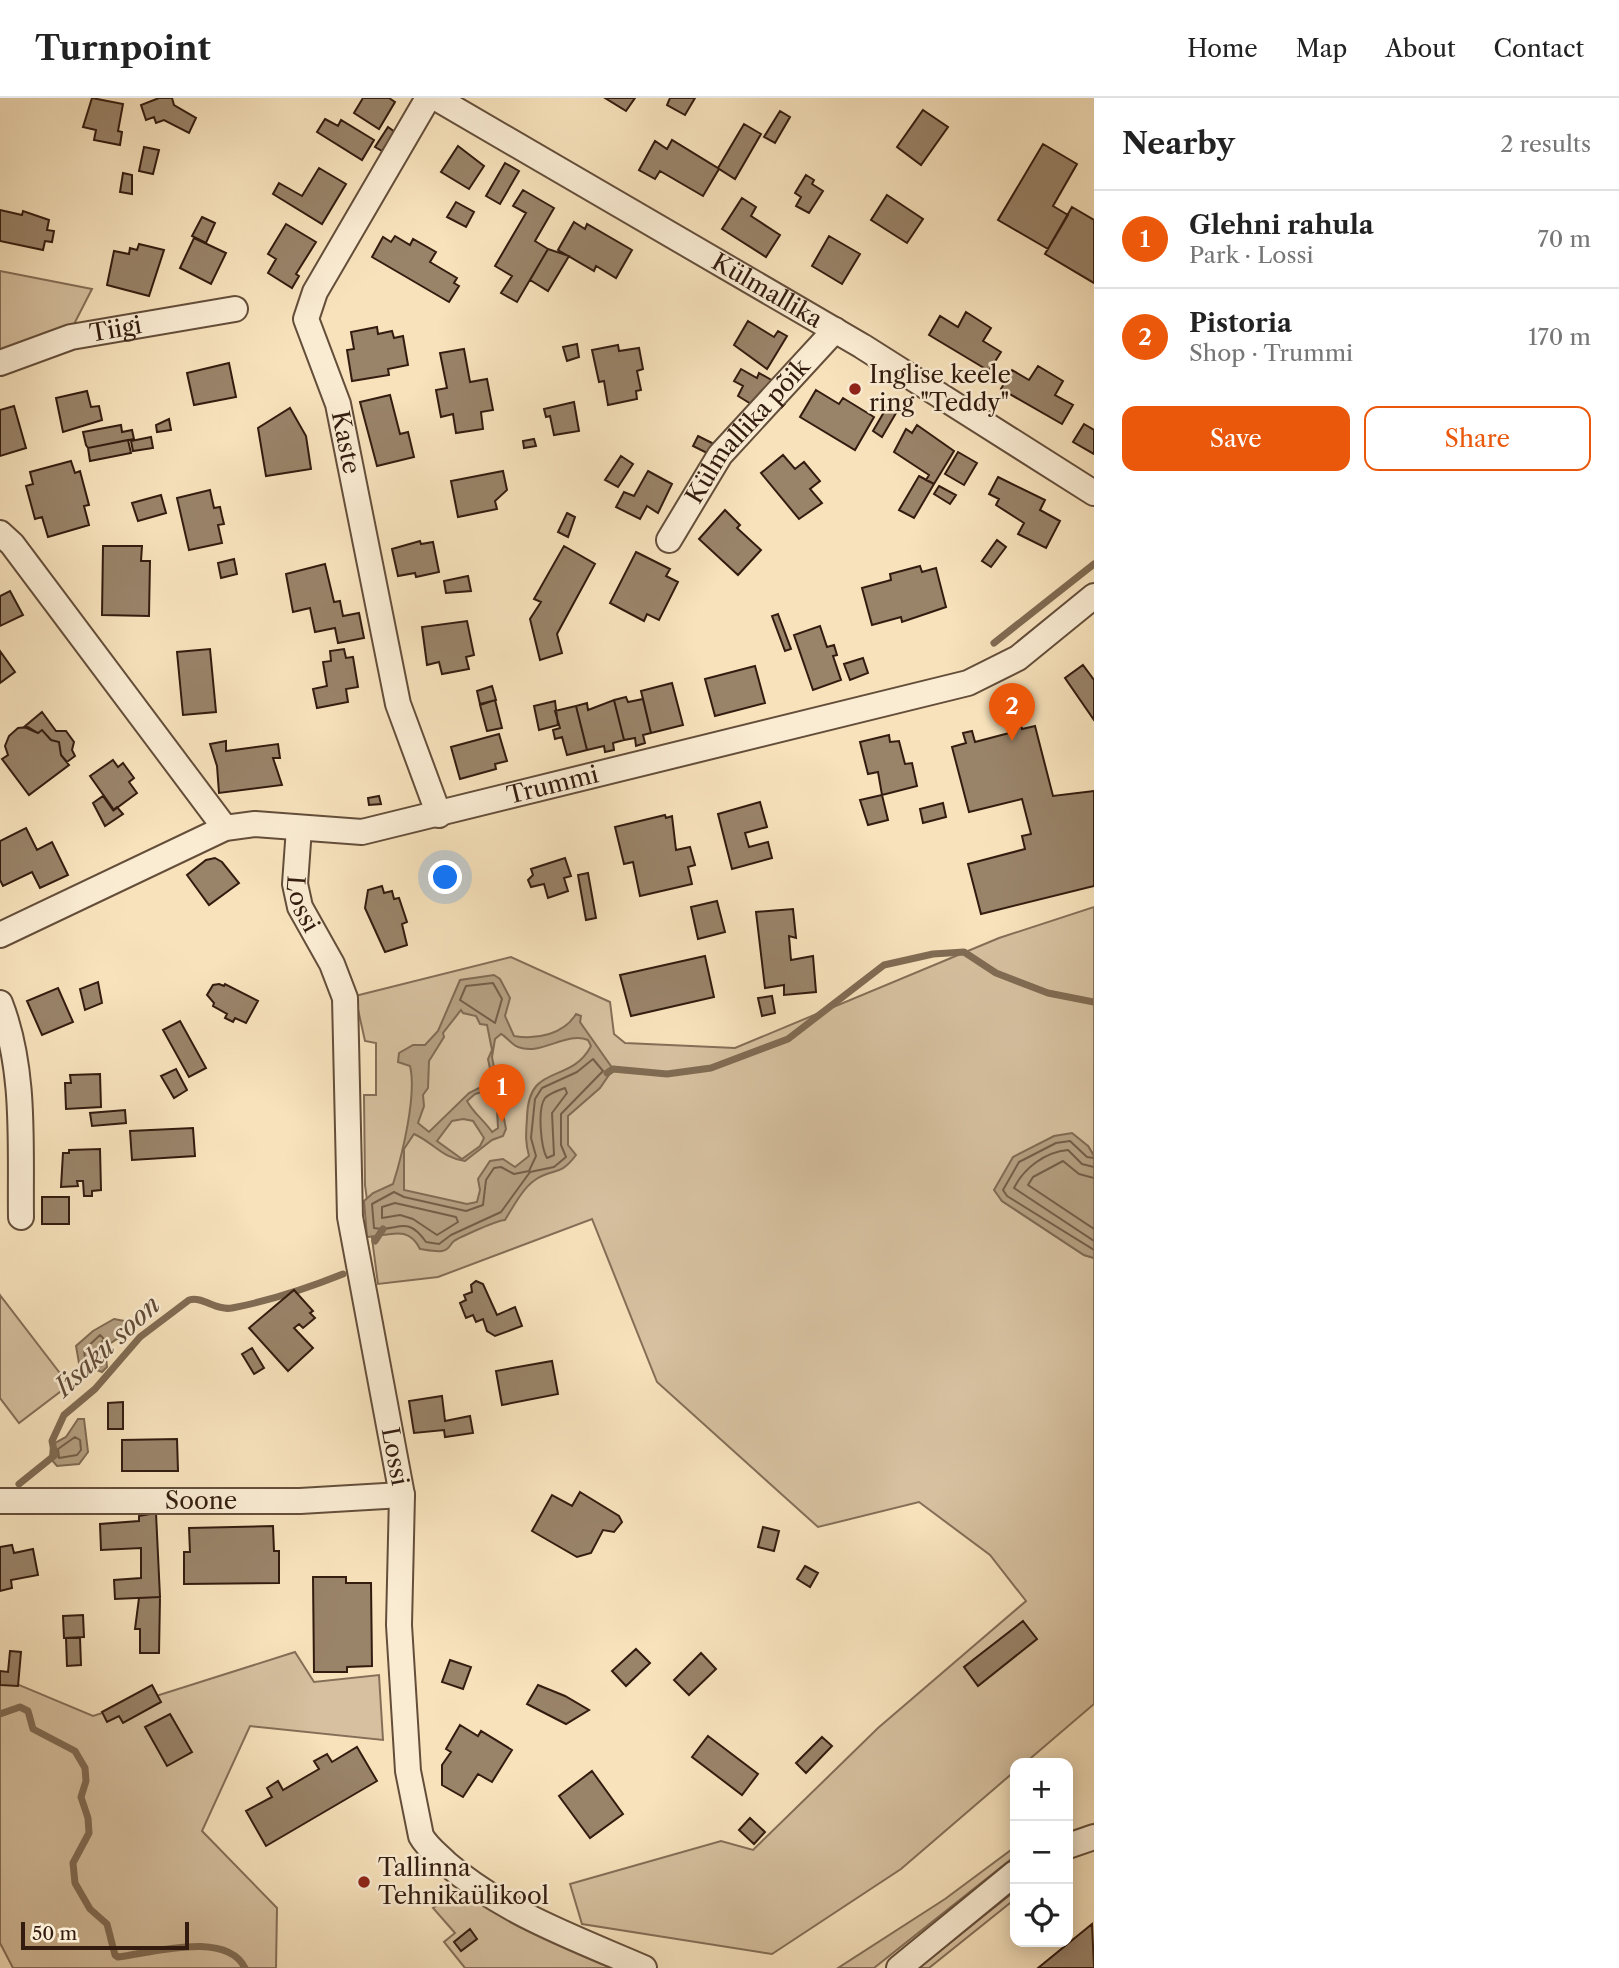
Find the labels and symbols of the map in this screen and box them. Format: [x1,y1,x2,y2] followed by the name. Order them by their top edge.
[707,247,828,334] street label: Külmallika
[87,310,144,348] street label: Tiigi
[679,351,816,508] street label: Külmallika põik
[869,360,1011,417] place label: Inglise keele ring "Teddy"
[847,381,863,397] marker: Inglise keele ring "Teddy"
[326,408,367,476] street label: Kaste
[989,683,1035,741] pin: 2
[504,759,601,810] street label: Trummi
[428,860,462,894] your location
[280,875,326,937] street label: Lossi
[479,1064,525,1122] pin: 1
[46,1289,167,1404] water label: Iisaku soon
[376,1425,415,1488] street label: Lossi
[165,1486,237,1515] street label: Soone
[378,1853,549,1910] place label: Tallinna Tehnikaülikool
[356,1874,372,1890] marker: Tallinna Tehnikaülikool
[21,1919,189,1951] scale bar

